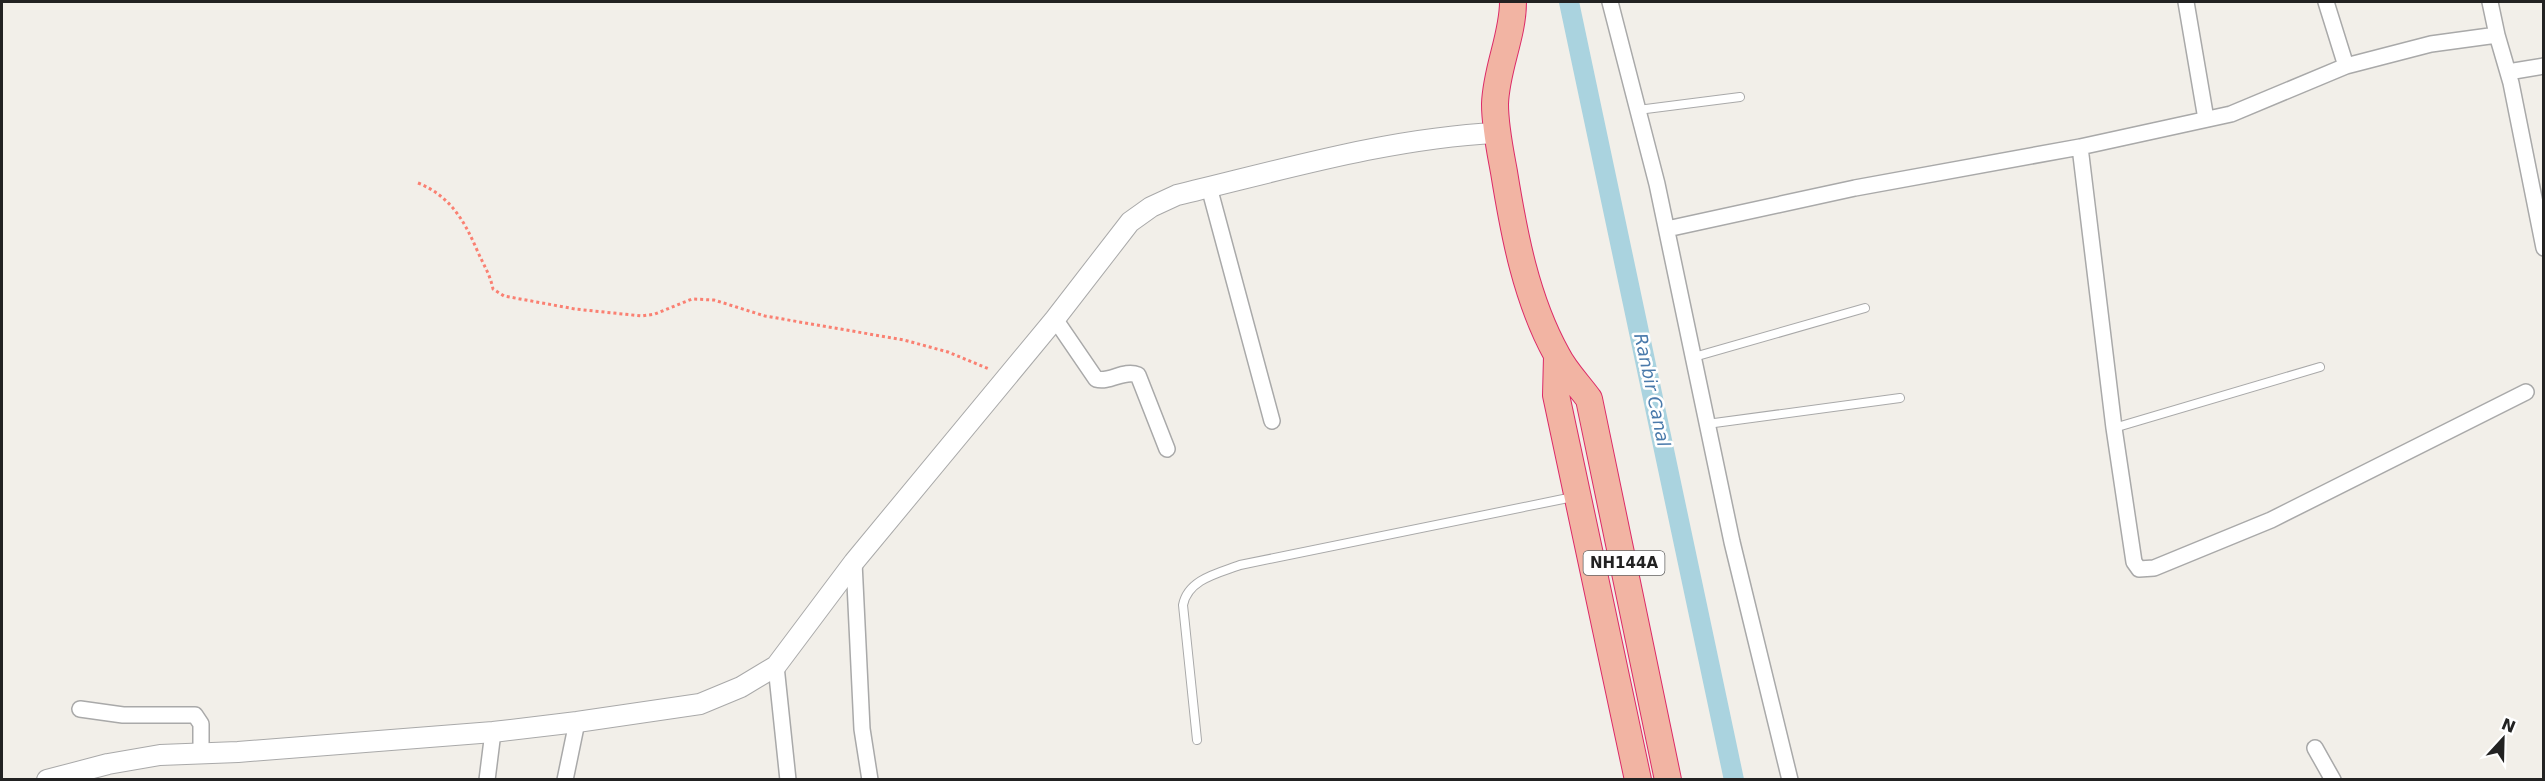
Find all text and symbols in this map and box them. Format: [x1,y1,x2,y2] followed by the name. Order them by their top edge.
[1630,331,1675,449] water label: Ranbir Canal
[1584,551,1664,575] road number: NH144A
[2473,709,2533,769] north arrow
[2499,714,2518,737] text: N

